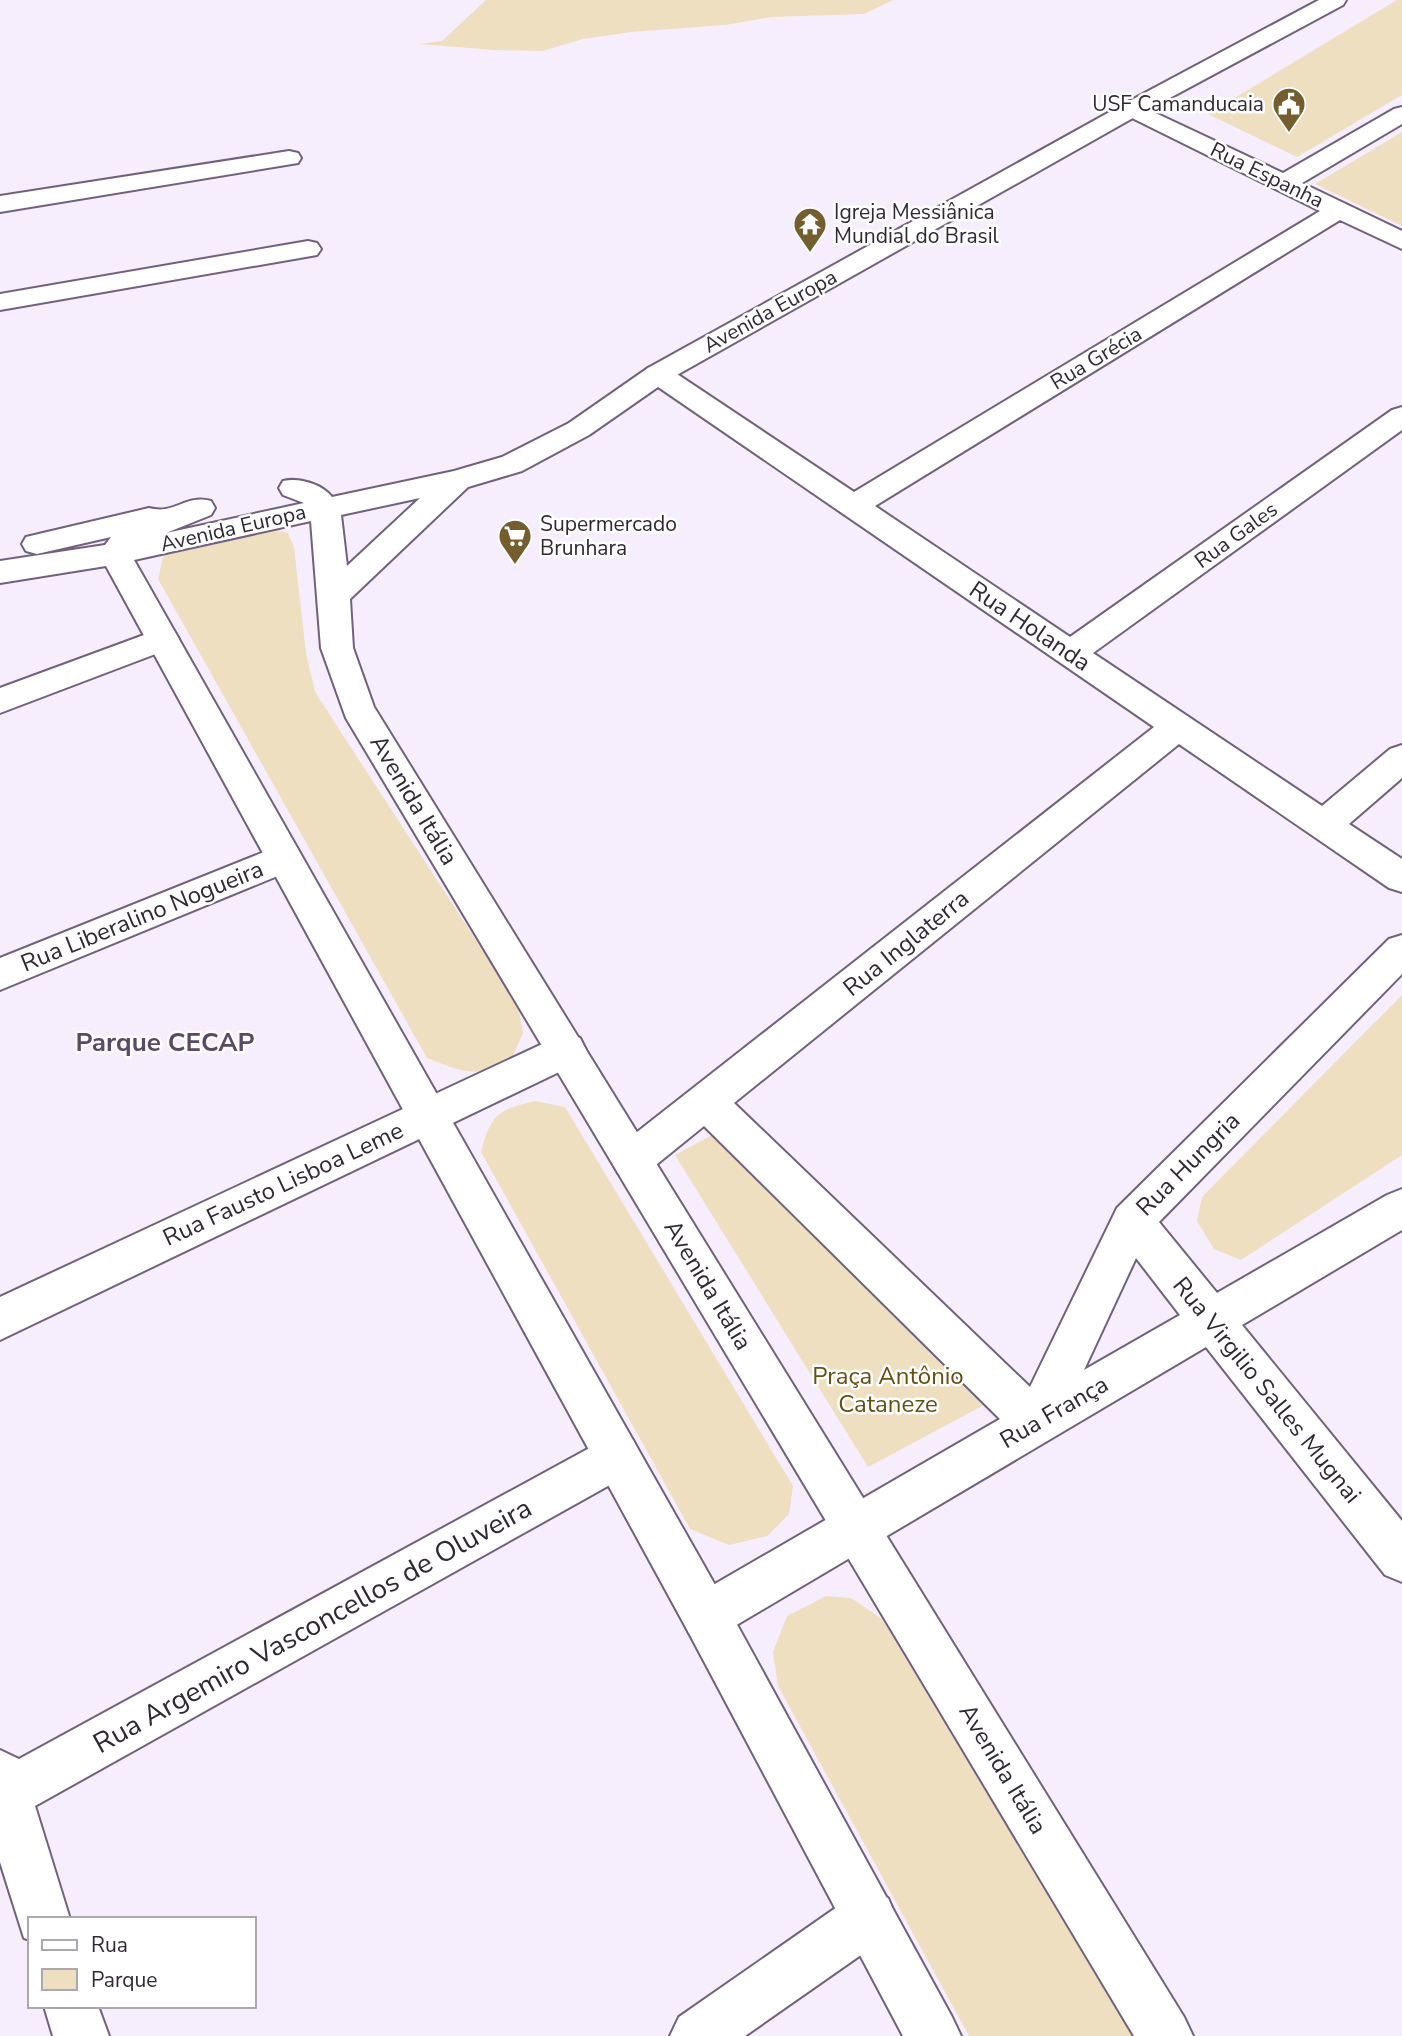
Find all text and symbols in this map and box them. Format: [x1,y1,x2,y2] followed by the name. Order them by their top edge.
[1270,85,1308,134] public building icon: USF Camanducaia
[1092,90,1264,118] place label: USF Camanducaia
[1206,135,1328,215] street label: Rua Espanha
[834,198,1000,250] place label: Igreja Messiânica Mundial do Brasil
[791,205,829,254] temple icon: Igreja Messiânica Mundial do Brasil
[698,263,842,359] street label: Avenida Europa
[1045,320,1147,396] street label: Rua Grécia
[1189,495,1283,575] street label: Rua Gales
[157,498,309,558] street label: Avenida Europa
[540,510,677,562] place label: Supermercado Brunhara
[496,517,534,566] supermarket icon: Supermercado Brunhara
[963,574,1097,678] street label: Rua Holanda
[363,729,465,871] street label: Avenida Itália
[16,853,268,979] street label: Rua Liberalino Nogueira
[837,882,975,1004] street label: Rua Inglaterra
[75,1025,255,1060] district label: Parque CECAP
[1129,1105,1247,1223] street label: Rua Hungria
[158,1114,408,1254] street label: Rua Fausto Lisboa Leme
[657,1214,759,1356] street label: Avenida Itália
[1166,1270,1368,1510] street label: Rua Virgilio Salles Mugnai
[812,1360,964,1420] park label: Praça Antônio Cataneze
[994,1368,1114,1456] street label: Rua França
[86,1489,538,1763] street label: Rua Argemiro Vasconcellos de Oluveira
[952,1698,1054,1840] street label: Avenida Itália
[28,1917,256,2008] legend
[91,1931,128,1959] text: Rua
[91,1966,158,1994] text: Parque

